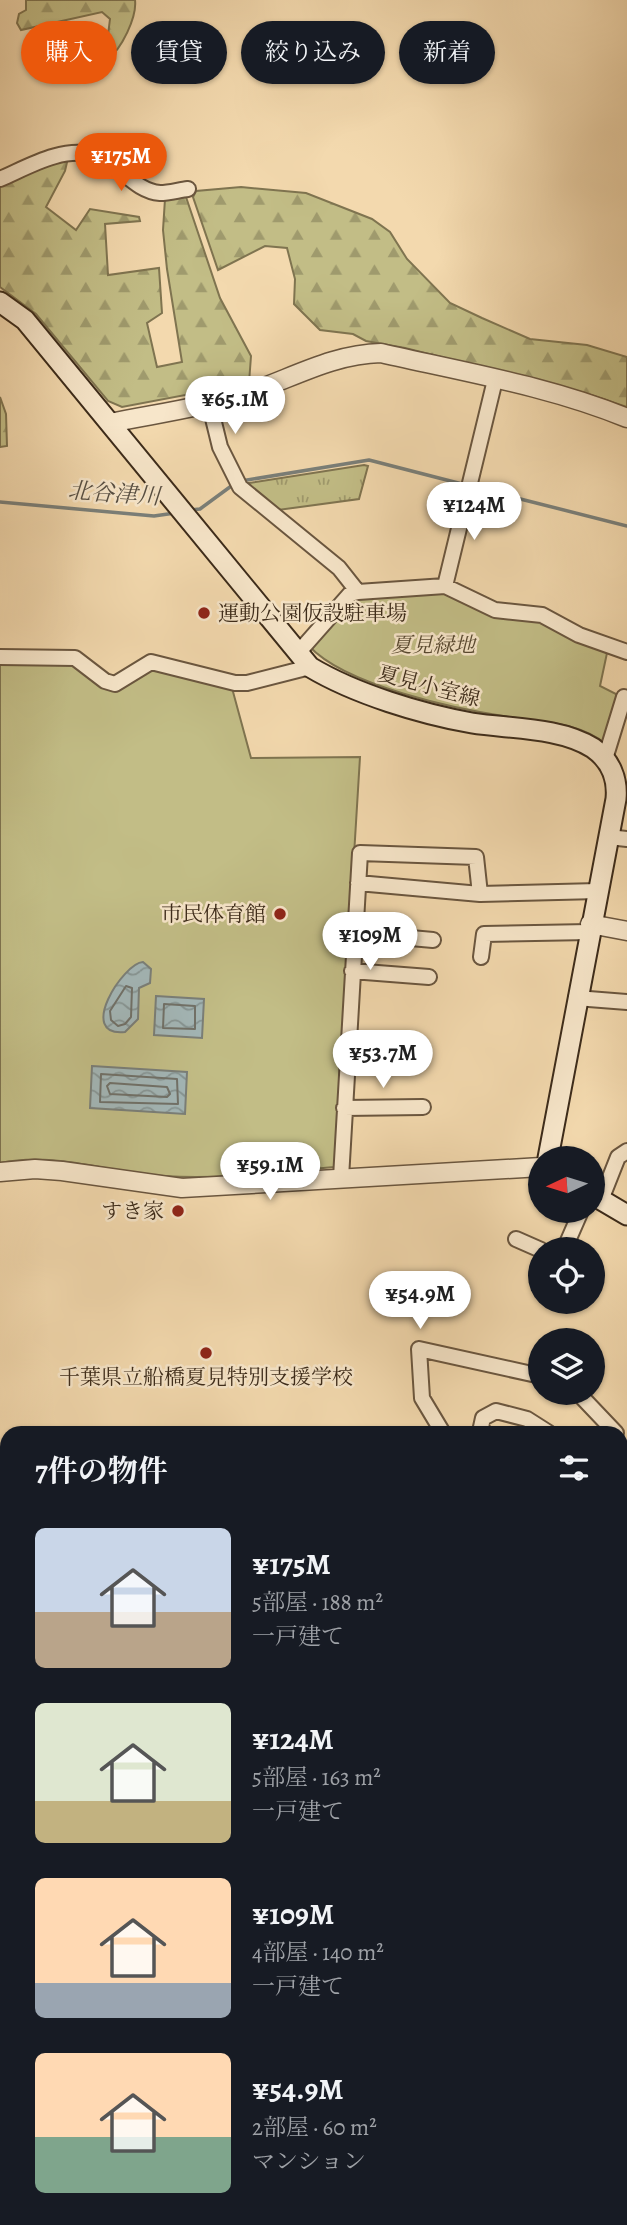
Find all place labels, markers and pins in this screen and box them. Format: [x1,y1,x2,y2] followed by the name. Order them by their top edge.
[72,134,170,193] pin: ¥175M
[178,376,292,436] pin: ¥65.1M
[425,482,523,542] pin: ¥124M
[218,599,407,627] place label: 運動公園仮設駐車場
[196,605,212,621] marker: 運動公園仮設駐車場
[161,900,266,928] place label: 市民体育館
[272,906,288,922] marker: 市民体育館
[321,912,419,972] pin: ¥109M
[326,1030,440,1090] pin: ¥53.7M
[213,1142,327,1202] pin: ¥59.1M
[101,1197,164,1225] place label: すき家
[170,1203,186,1219] marker: すき家
[363,1272,477,1331] pin: ¥54.9M
[198,1345,214,1361] marker: 千葉県立船橋夏見特別支援学校
[59,1363,353,1391] place label: 千葉県立船橋夏見特別支援学校

